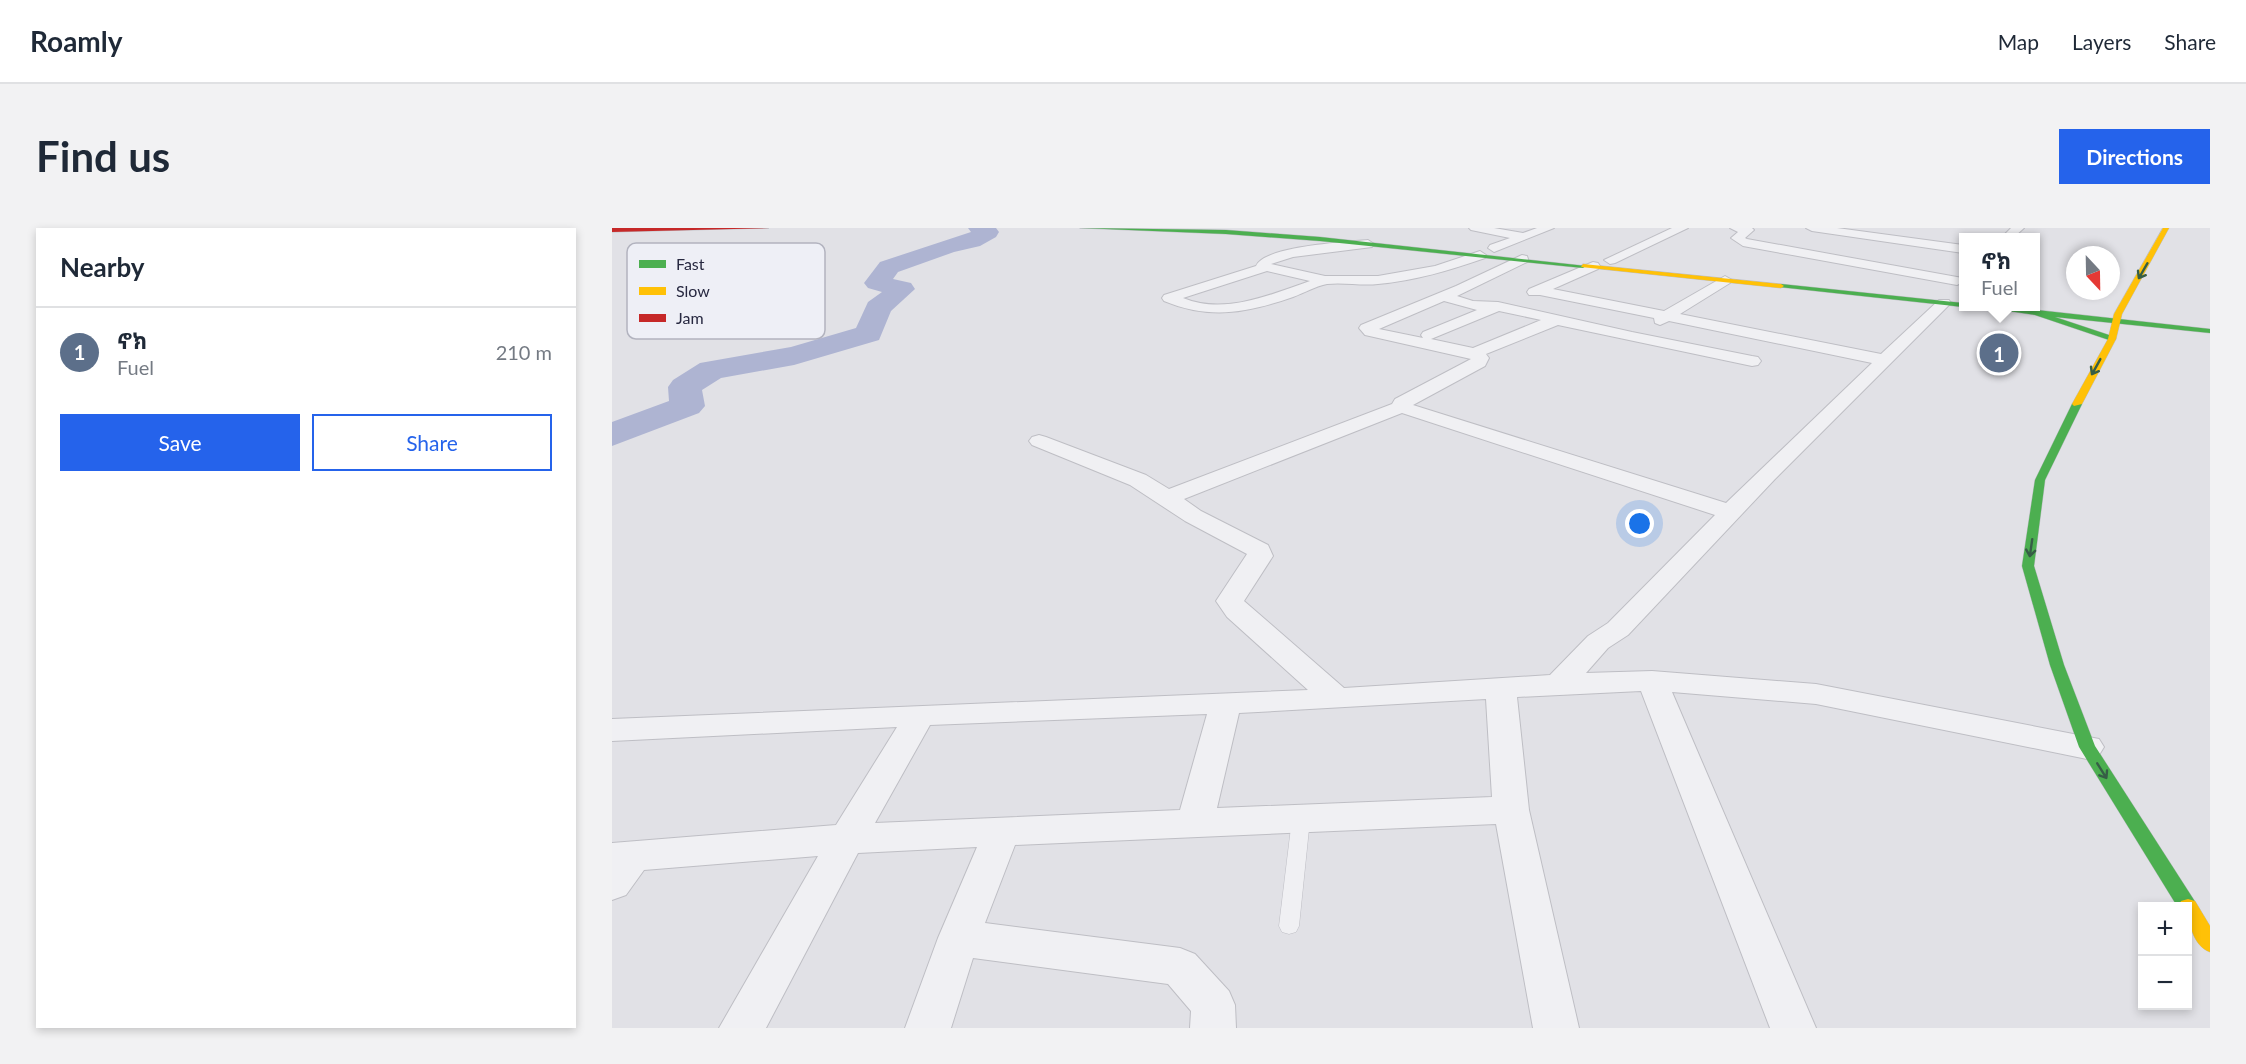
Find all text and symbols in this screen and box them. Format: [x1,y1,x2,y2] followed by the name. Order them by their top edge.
[30,24,123,58] text: Roamly
[1998,29,2039,54] text: Map
[2072,29,2131,54] text: Layers
[2164,29,2216,54] text: Share
[2059,129,2210,184] button: Directions
[36,131,170,181] text: Find us
[1959,233,2040,311] popup
[627,243,825,339] legend
[2066,246,2120,300] north arrow
[1981,247,2011,274] text: ኖክ
[60,251,145,283] text: Nearby
[676,254,705,273] text: Fast
[2137,262,2148,280] one-way arrow
[1981,275,2018,299] text: Fuel
[676,281,710,300] text: Slow
[676,308,704,327] text: Jam
[117,327,147,354] text: ኖክ
[1980,330,2018,376] pin: 1
[74,340,85,364] text: 1
[496,340,552,364] text: 210 m
[117,355,154,379] text: Fuel
[2090,358,2102,375] one-way arrow
[60,414,300,471] button: Save
[312,414,552,471] button: Share
[1625,509,1654,538] your location
[2025,538,2036,558] one-way arrow
[2097,762,2109,779] one-way arrow
[2138,902,2192,1010] map controls
[2138,902,2192,956] button: +
[2138,956,2192,1010] button: −

